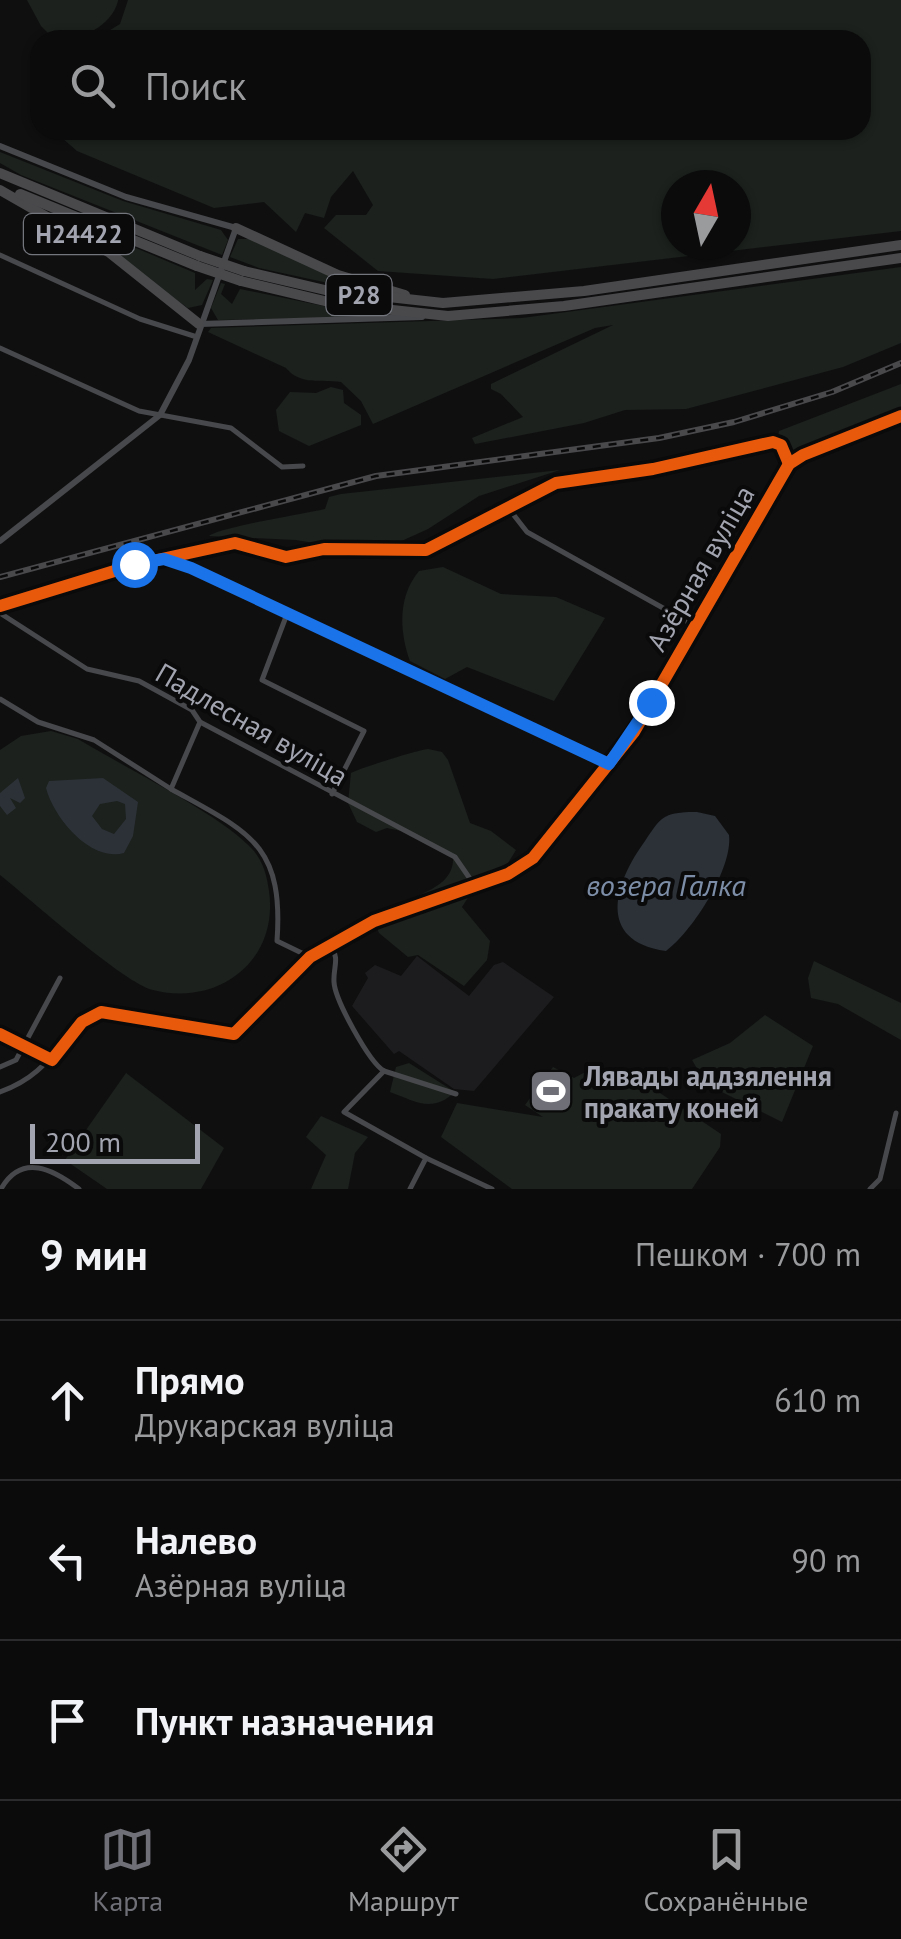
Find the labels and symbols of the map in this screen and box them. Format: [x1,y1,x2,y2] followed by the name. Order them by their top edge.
[661,170,751,260] north arrow
[24,214,134,254] road number: Н24422
[326,275,392,315] road number: Р28
[638,478,762,658] street label: Азёрная вуліца
[112,542,158,588] route start
[149,654,355,794] street label: Падлесная вуліца
[629,680,675,726] route end
[586,865,746,904] water label: возера Галка
[583,1057,832,1126] place label: Лявады аддзялення пракату коней
[528,1068,574,1114] sports icon: Лявады аддзялення пракату коней
[30,1119,200,1164] scale bar

